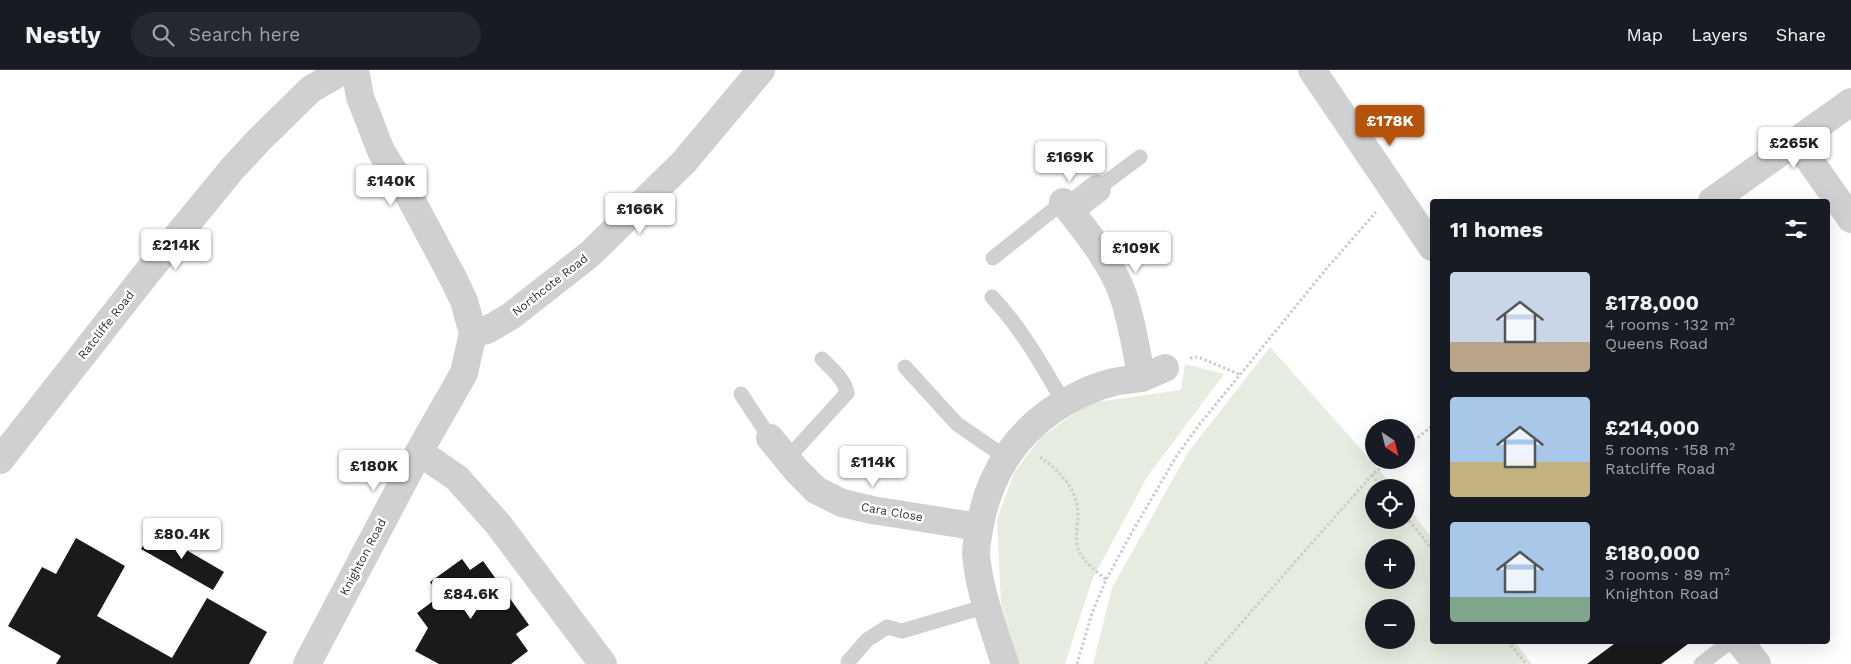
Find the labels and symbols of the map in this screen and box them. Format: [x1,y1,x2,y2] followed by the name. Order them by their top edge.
[1355,104,1425,147] pin: £178K
[1759,126,1829,169] pin: £265K
[1035,140,1105,183] pin: £169K
[356,164,426,207] pin: £140K
[605,192,675,235] pin: £166K
[141,228,211,271] pin: £214K
[1101,232,1171,274] pin: £109K
[509,251,591,319] street label: Northcote Road
[75,288,137,362] street label: Ratcliffe Road
[1365,419,1415,469] north arrow
[838,446,908,488] pin: £114K
[339,450,409,492] pin: £180K
[860,500,924,524] street label: Cara Close
[337,516,389,598] street label: Knighton Road
[141,518,223,560] pin: £80.4K
[430,578,512,620] pin: £84.6K

